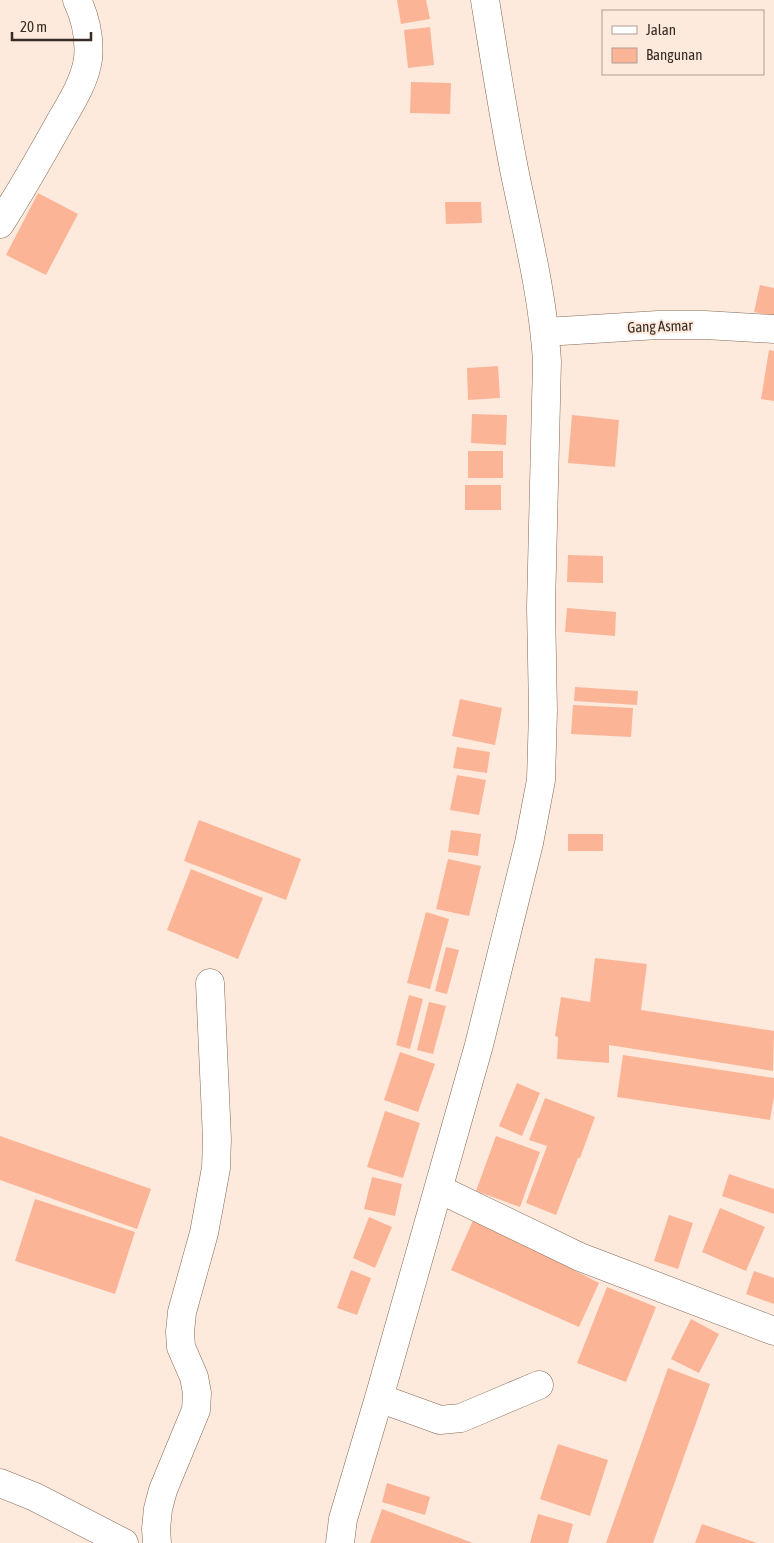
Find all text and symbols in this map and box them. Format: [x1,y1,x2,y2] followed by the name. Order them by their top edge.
[12,10,91,42] scale bar
[602,10,764,75] legend
[20,18,47,35] text: 20 m
[646,21,676,38] text: Jalan
[646,46,703,63] text: Bangunan
[627,316,694,336] street label: Gang Asmar

